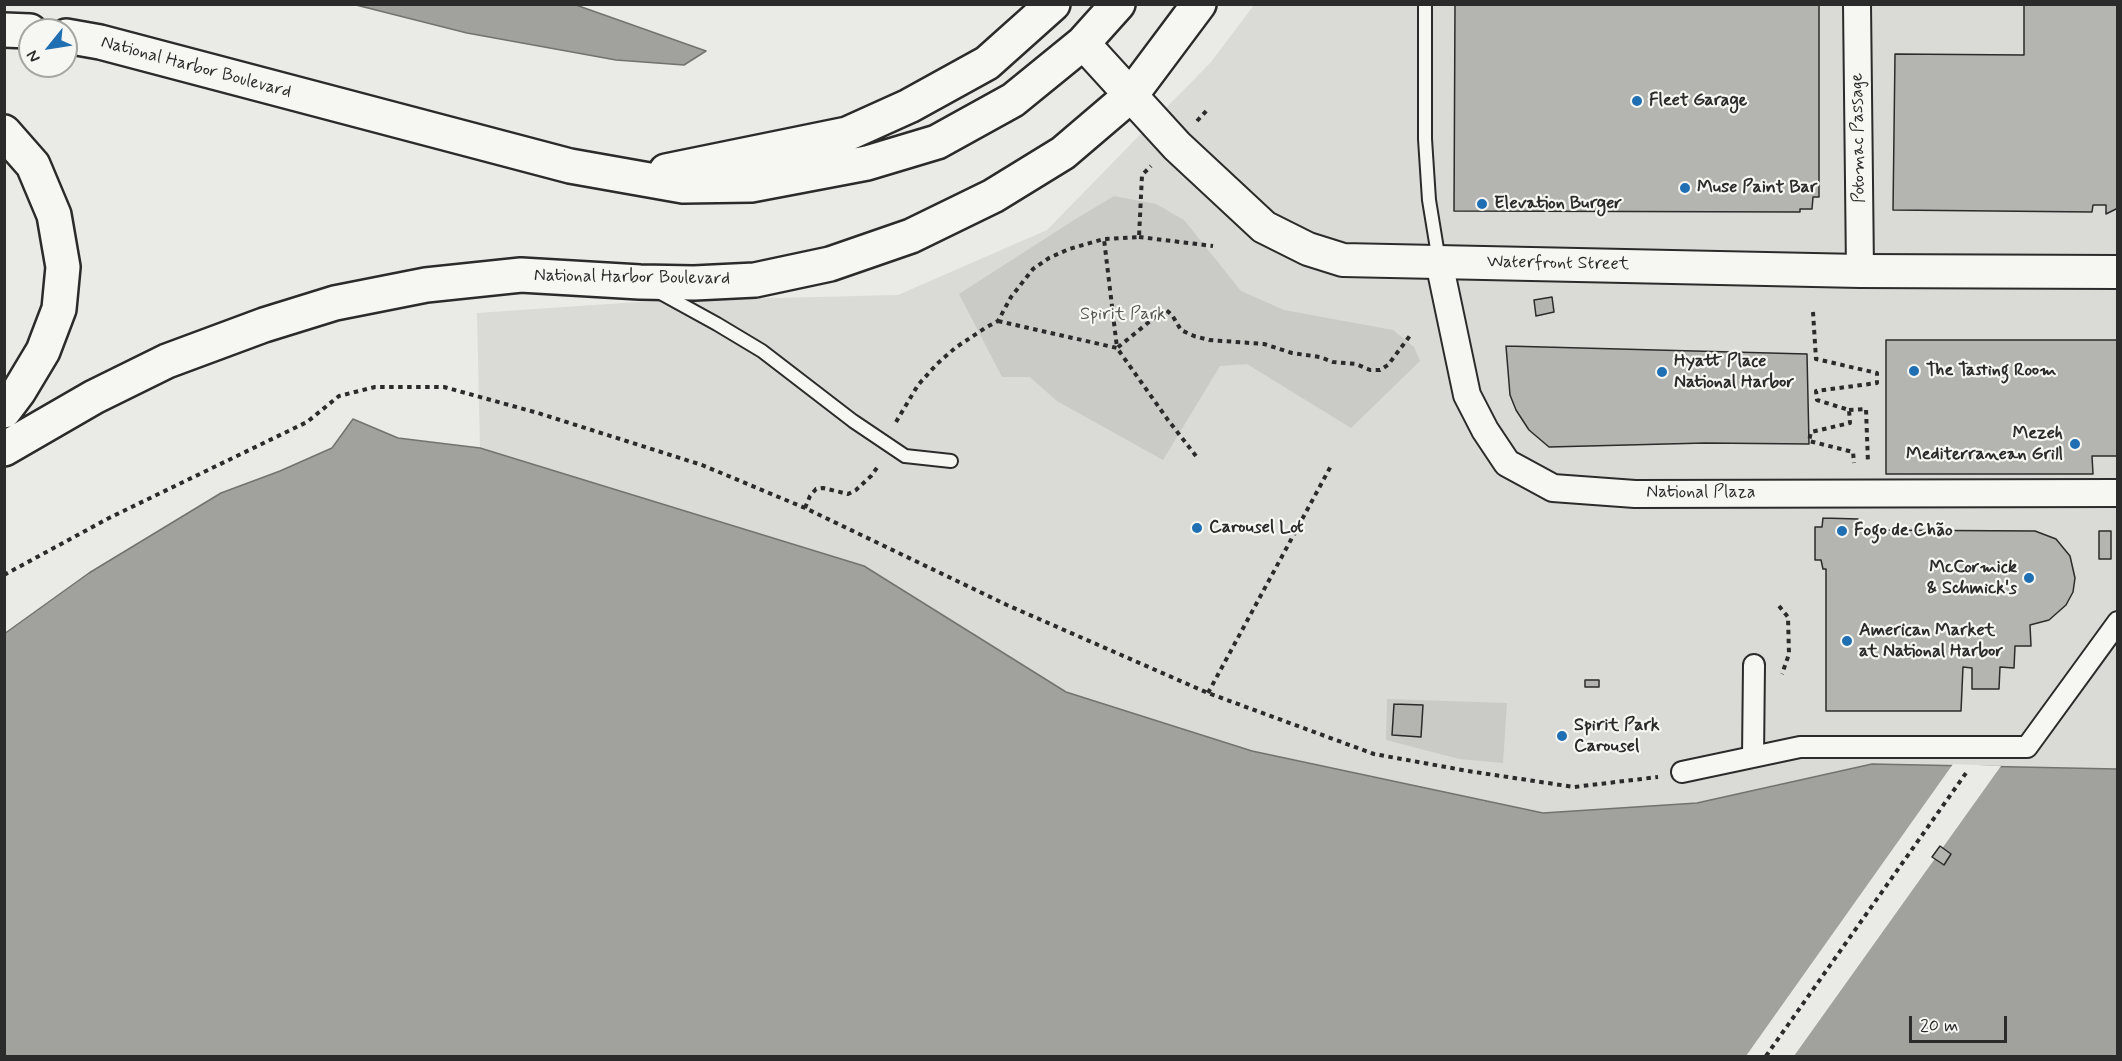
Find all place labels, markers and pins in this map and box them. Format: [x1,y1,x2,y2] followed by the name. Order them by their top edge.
[1649,90,1747,112] place label: Fleet Garage
[1630,94,1644,108] marker: Fleet Garage
[1697,177,1817,199] place label: Muse Paint Bar
[1678,181,1692,195] marker: Muse Paint Bar
[1494,193,1622,215] place label: Elevation Burger
[1475,197,1489,211] marker: Elevation Burger
[1674,351,1794,394] place label: Hyatt Place National Harbor
[1926,360,2056,382] place label: The Tasting Room
[1907,364,1921,378] marker: The Tasting Room
[1655,365,1669,379] marker: Hyatt Place National Harbor
[1906,423,2063,466] place label: Mezeh Mediterranean Grill
[2068,437,2082,451] marker: Mezeh Mediterranean Grill
[1209,517,1303,539] place label: Carousel Lot
[1854,520,1953,542] place label: Fogo de Chão
[1190,521,1204,535] marker: Carousel Lot
[1835,524,1849,538] marker: Fogo de Chão
[1927,557,2017,600] place label: McCormick & Schmick's
[2022,571,2036,585] marker: McCormick & Schmick's
[1859,620,2003,662] place label: American Market at National Harbor
[1840,634,1854,648] marker: American Market at National Harbor
[1574,715,1660,758] place label: Spirit Park Carousel
[1555,729,1569,743] marker: Spirit Park Carousel

